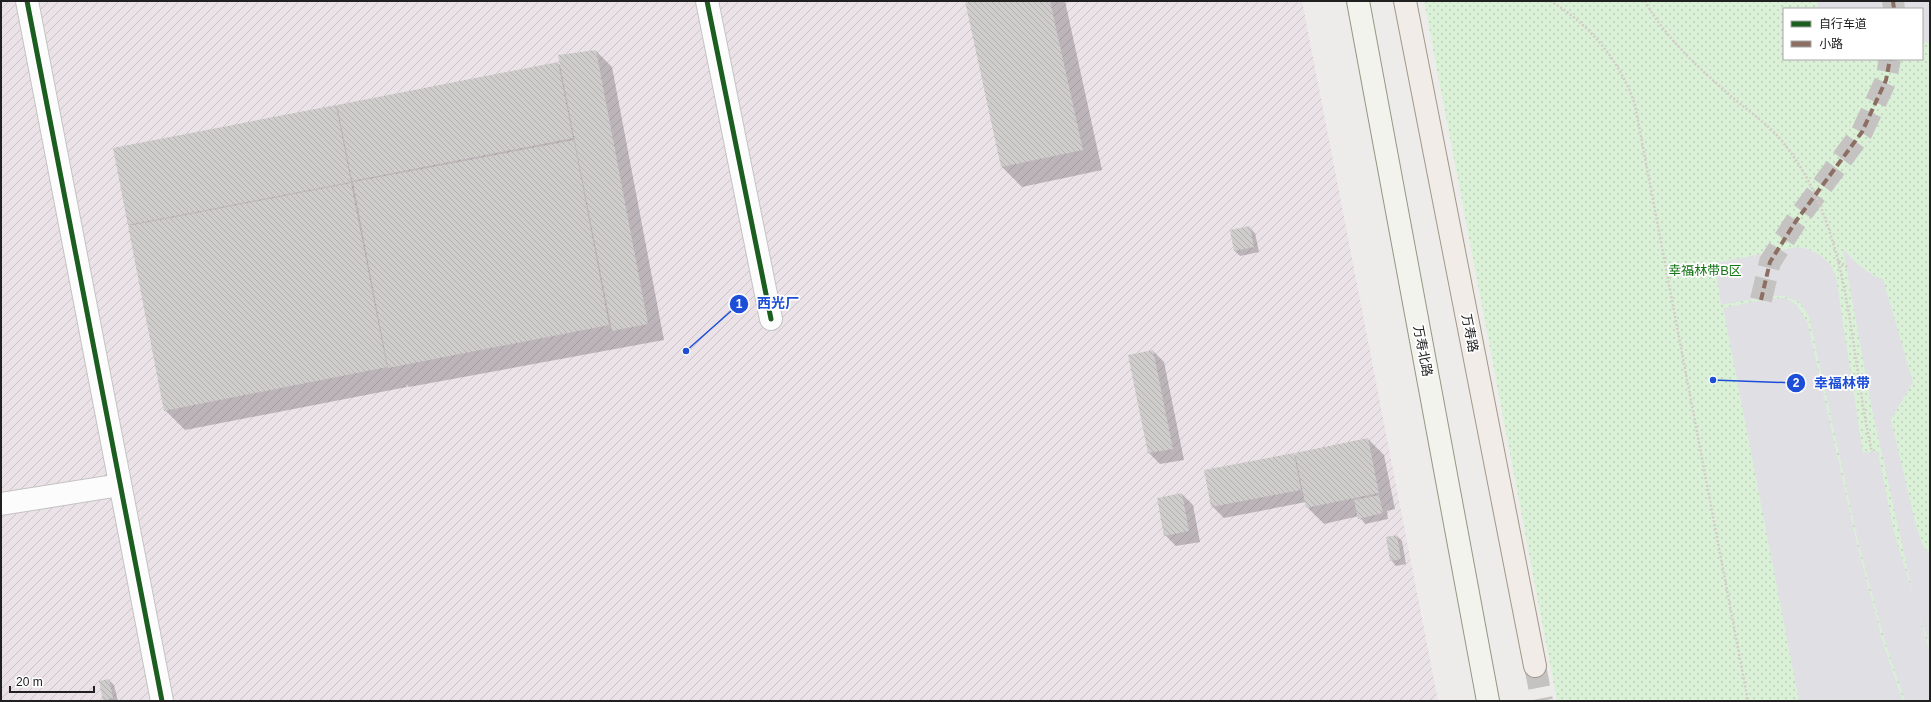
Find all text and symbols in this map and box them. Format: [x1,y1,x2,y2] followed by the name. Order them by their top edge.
[1783,8,1923,60] legend
[1819,17,1867,31] text: 自行车道
[1819,37,1843,51] text: 小路
[1668,263,1742,278] park label: 幸福林带B区
[729,291,807,317] callout: 西光厂
[757,295,799,311] text: 西光厂
[736,297,743,311] text: 1
[1459,312,1481,354] street label: 万寿路
[1411,324,1435,378] street label: 万寿北路
[1786,370,1878,396] callout: 幸福林带
[1814,375,1870,391] text: 幸福林带
[1793,376,1800,390] text: 2
[10,668,94,694] scale bar
[16,675,43,689] text: 20 m

